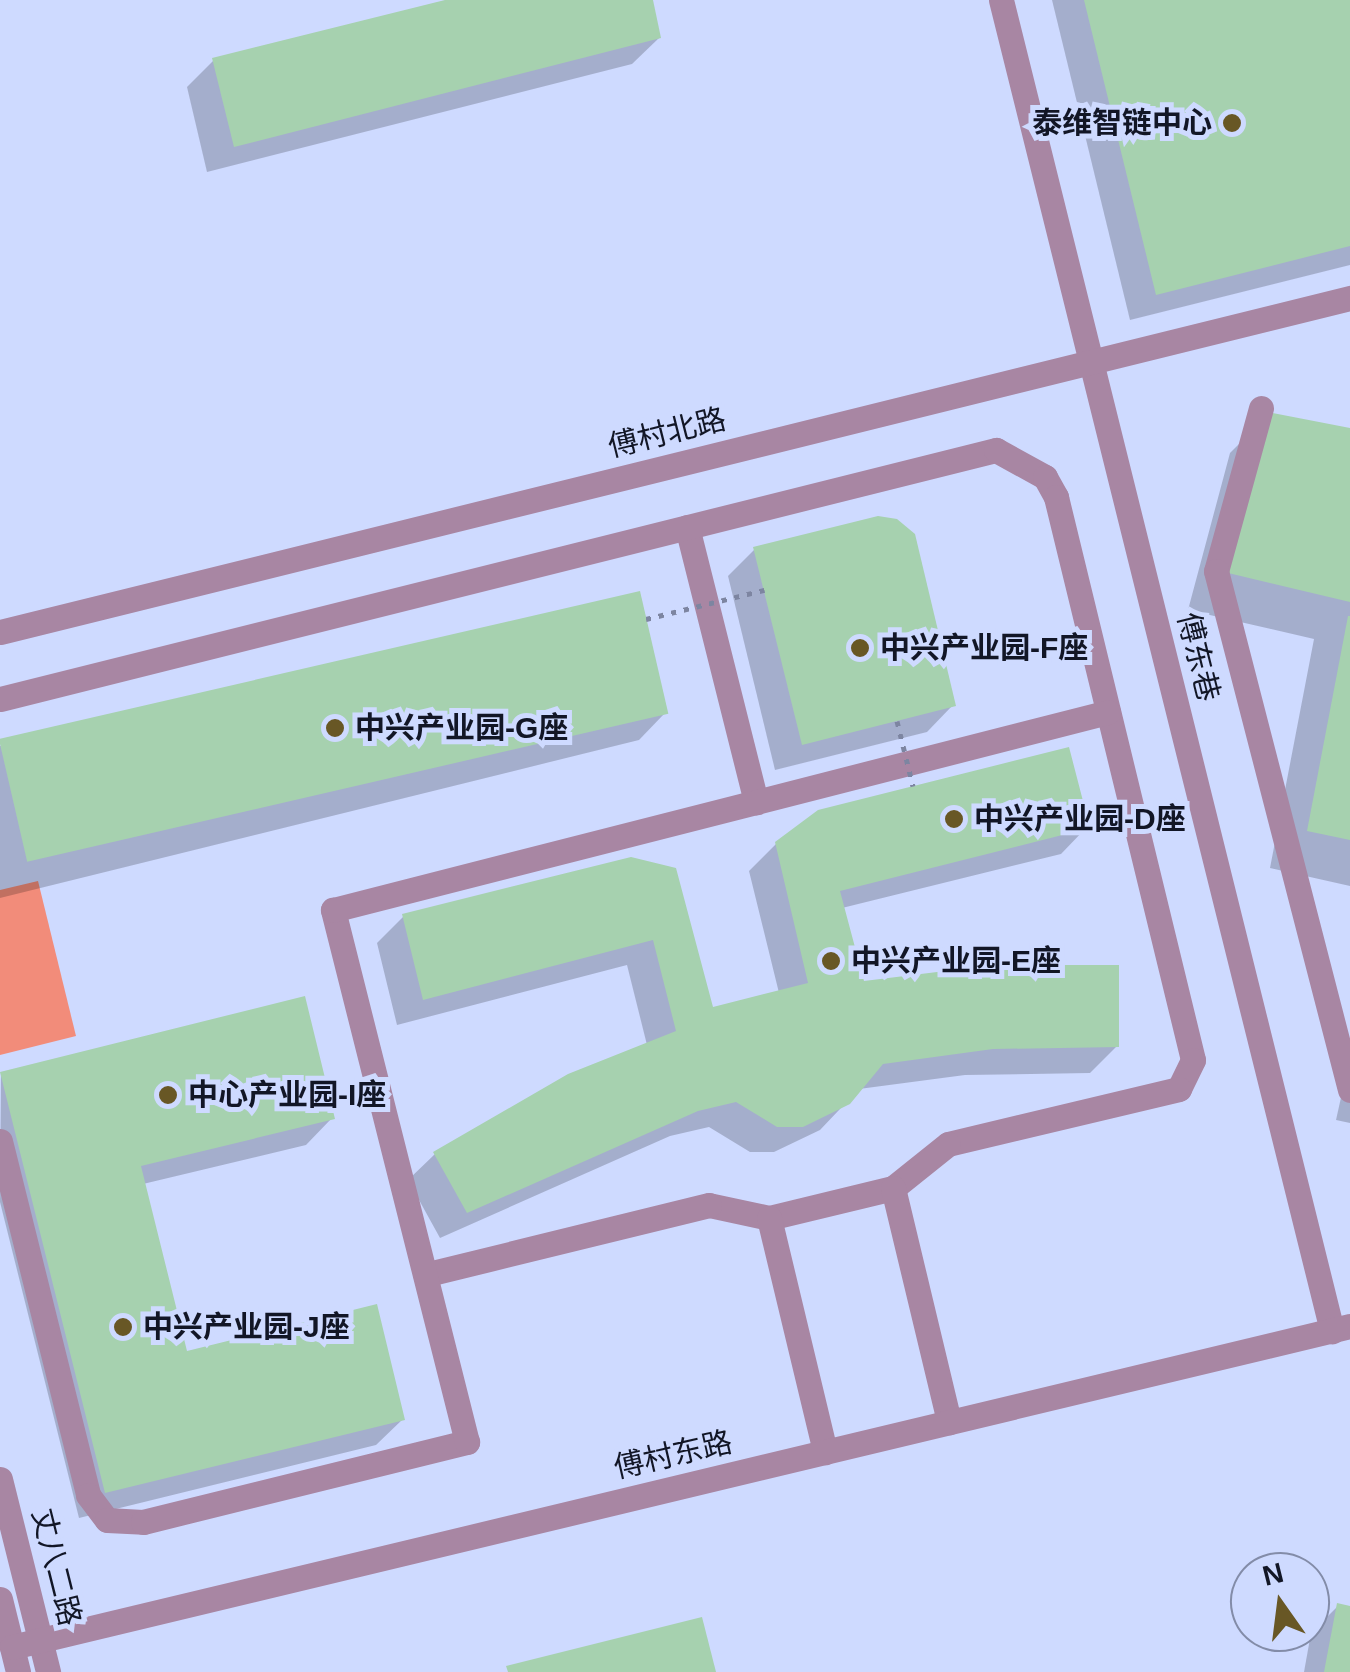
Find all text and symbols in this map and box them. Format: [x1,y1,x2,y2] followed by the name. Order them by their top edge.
[1032,105,1212,141] place label: 泰维智链中心
[1221,112,1243,134] marker: 泰维智链中心
[604,401,730,465] street label: 傅村北路
[1170,609,1226,705] street label: 傅东巷
[880,630,1088,666] place label: 中兴产业园-F座
[849,637,871,659] marker: 中兴产业园-F座
[355,710,568,746] place label: 中兴产业园-G座
[324,717,346,739] marker: 中兴产业园-G座
[974,801,1186,837] place label: 中兴产业园-D座
[943,808,965,830] marker: 中兴产业园-D座
[851,943,1061,979] place label: 中兴产业园-E座
[820,950,842,972] marker: 中兴产业园-E座
[188,1077,386,1113] place label: 中心产业园-I座
[157,1084,179,1106] marker: 中心产业园-I座
[143,1309,350,1345] place label: 中兴产业园-J座
[112,1316,134,1338] marker: 中兴产业园-J座
[610,1424,736,1486] street label: 傅村东路
[24,1504,88,1630] street label: 丈八二路
[1230,1552,1330,1652] north arrow
[1260,1557,1287,1592] text: N

